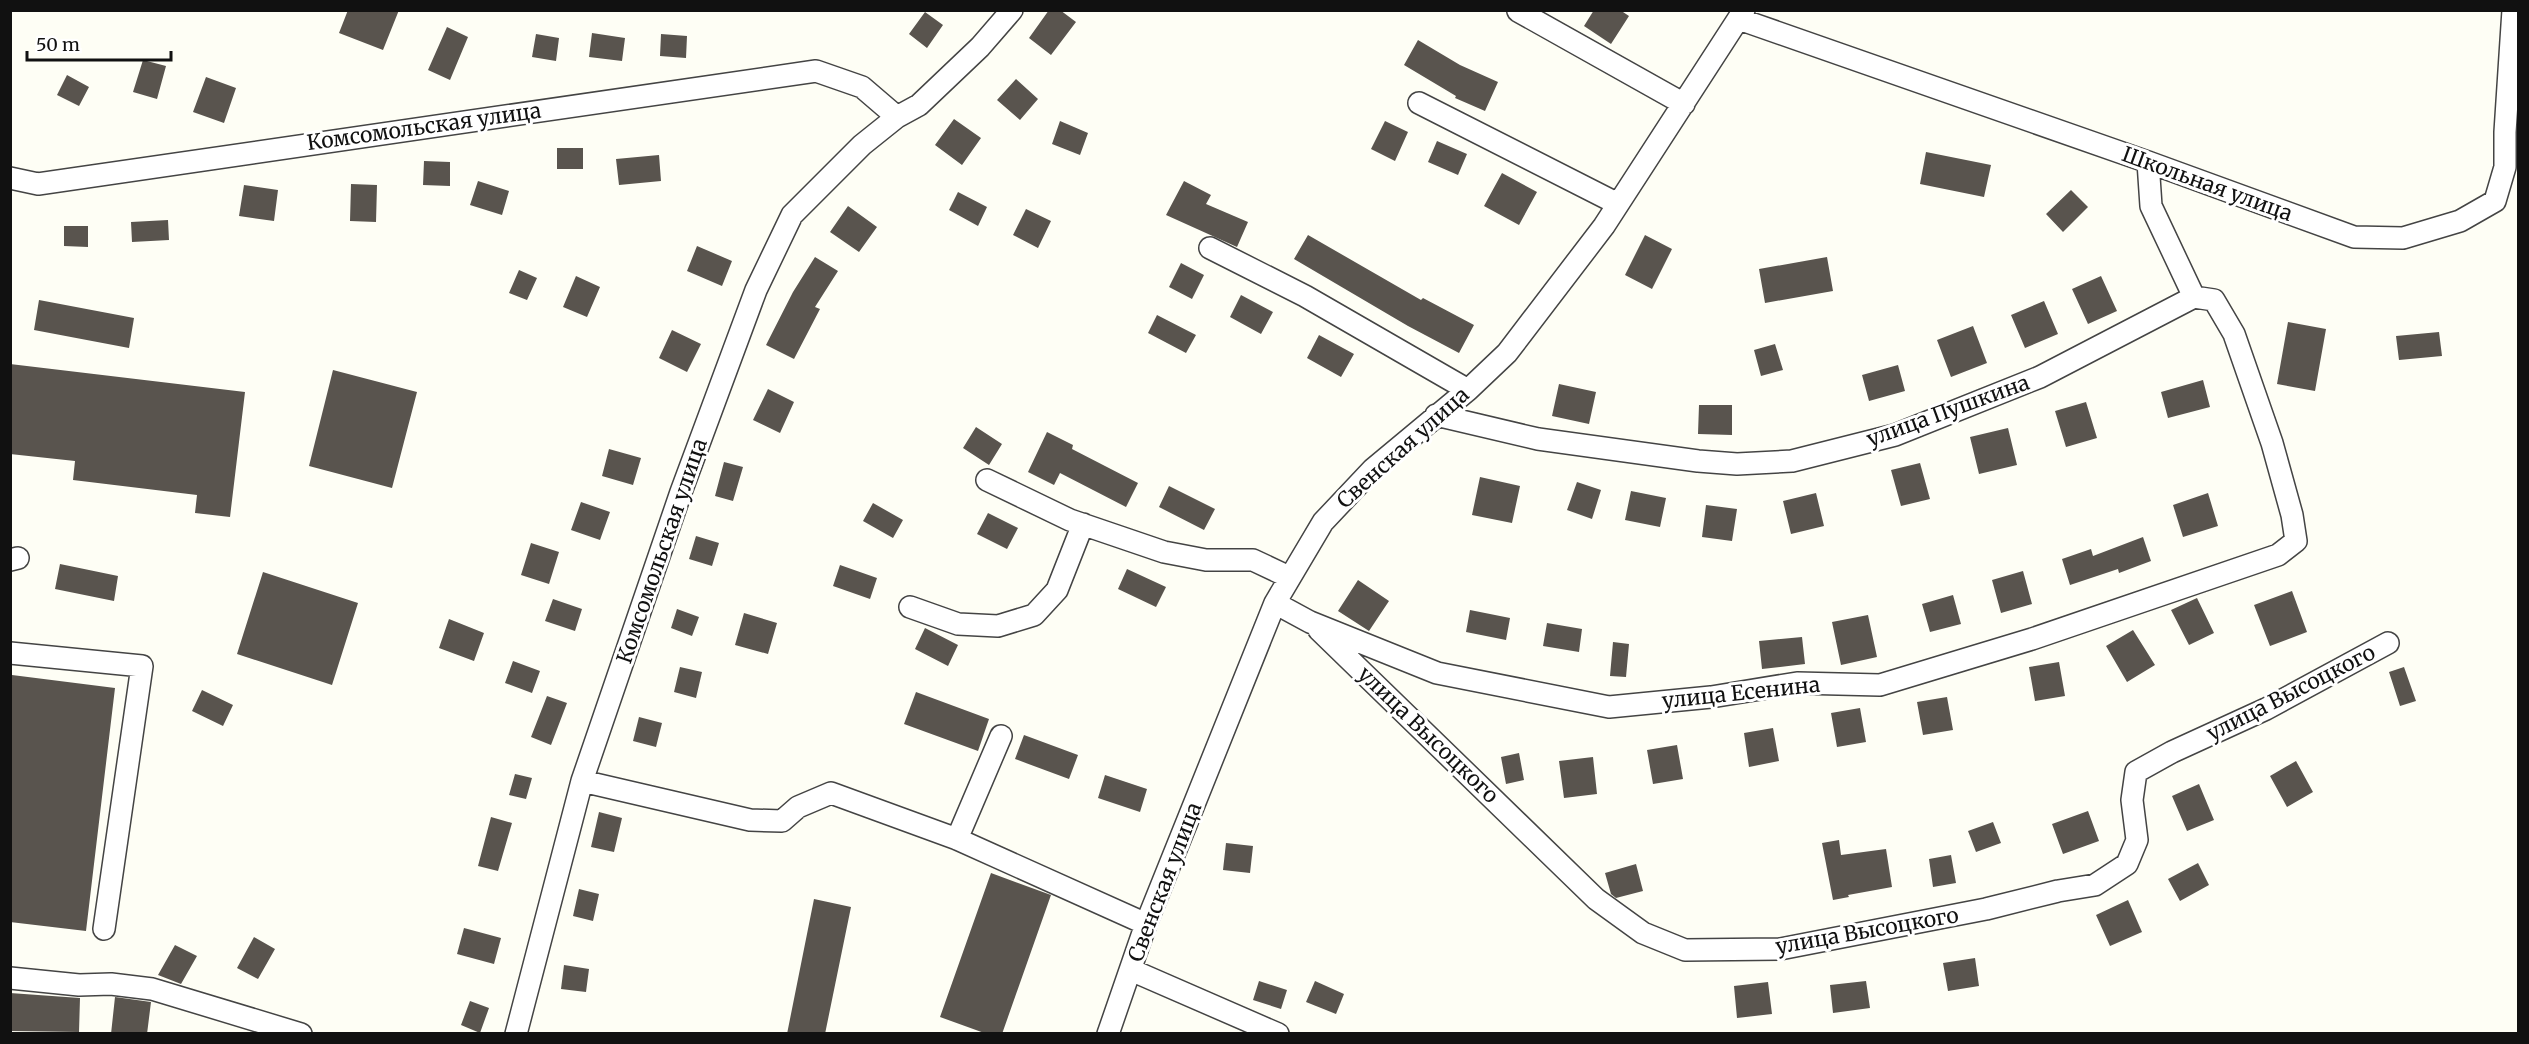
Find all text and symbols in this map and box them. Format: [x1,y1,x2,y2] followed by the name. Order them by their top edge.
[27,24,171,62] scale bar
[36,33,80,56] text: 50 m
[305,97,543,156] street label: Комсомольская улица
[2118,140,2296,227] street label: Школьная улица
[1863,369,2033,452] street label: улица Пушкина
[1331,381,1474,514] street label: Свенская улица
[610,435,713,667] street label: Комсомольская улица
[2202,638,2380,747] street label: улица Высоцкого
[1352,661,1504,809] street label: улица Высоцкого
[1661,671,1821,714] street label: улица Есенина
[1122,798,1207,965] street label: Свенская улица
[1773,901,1961,960] street label: улица Высоцкого

